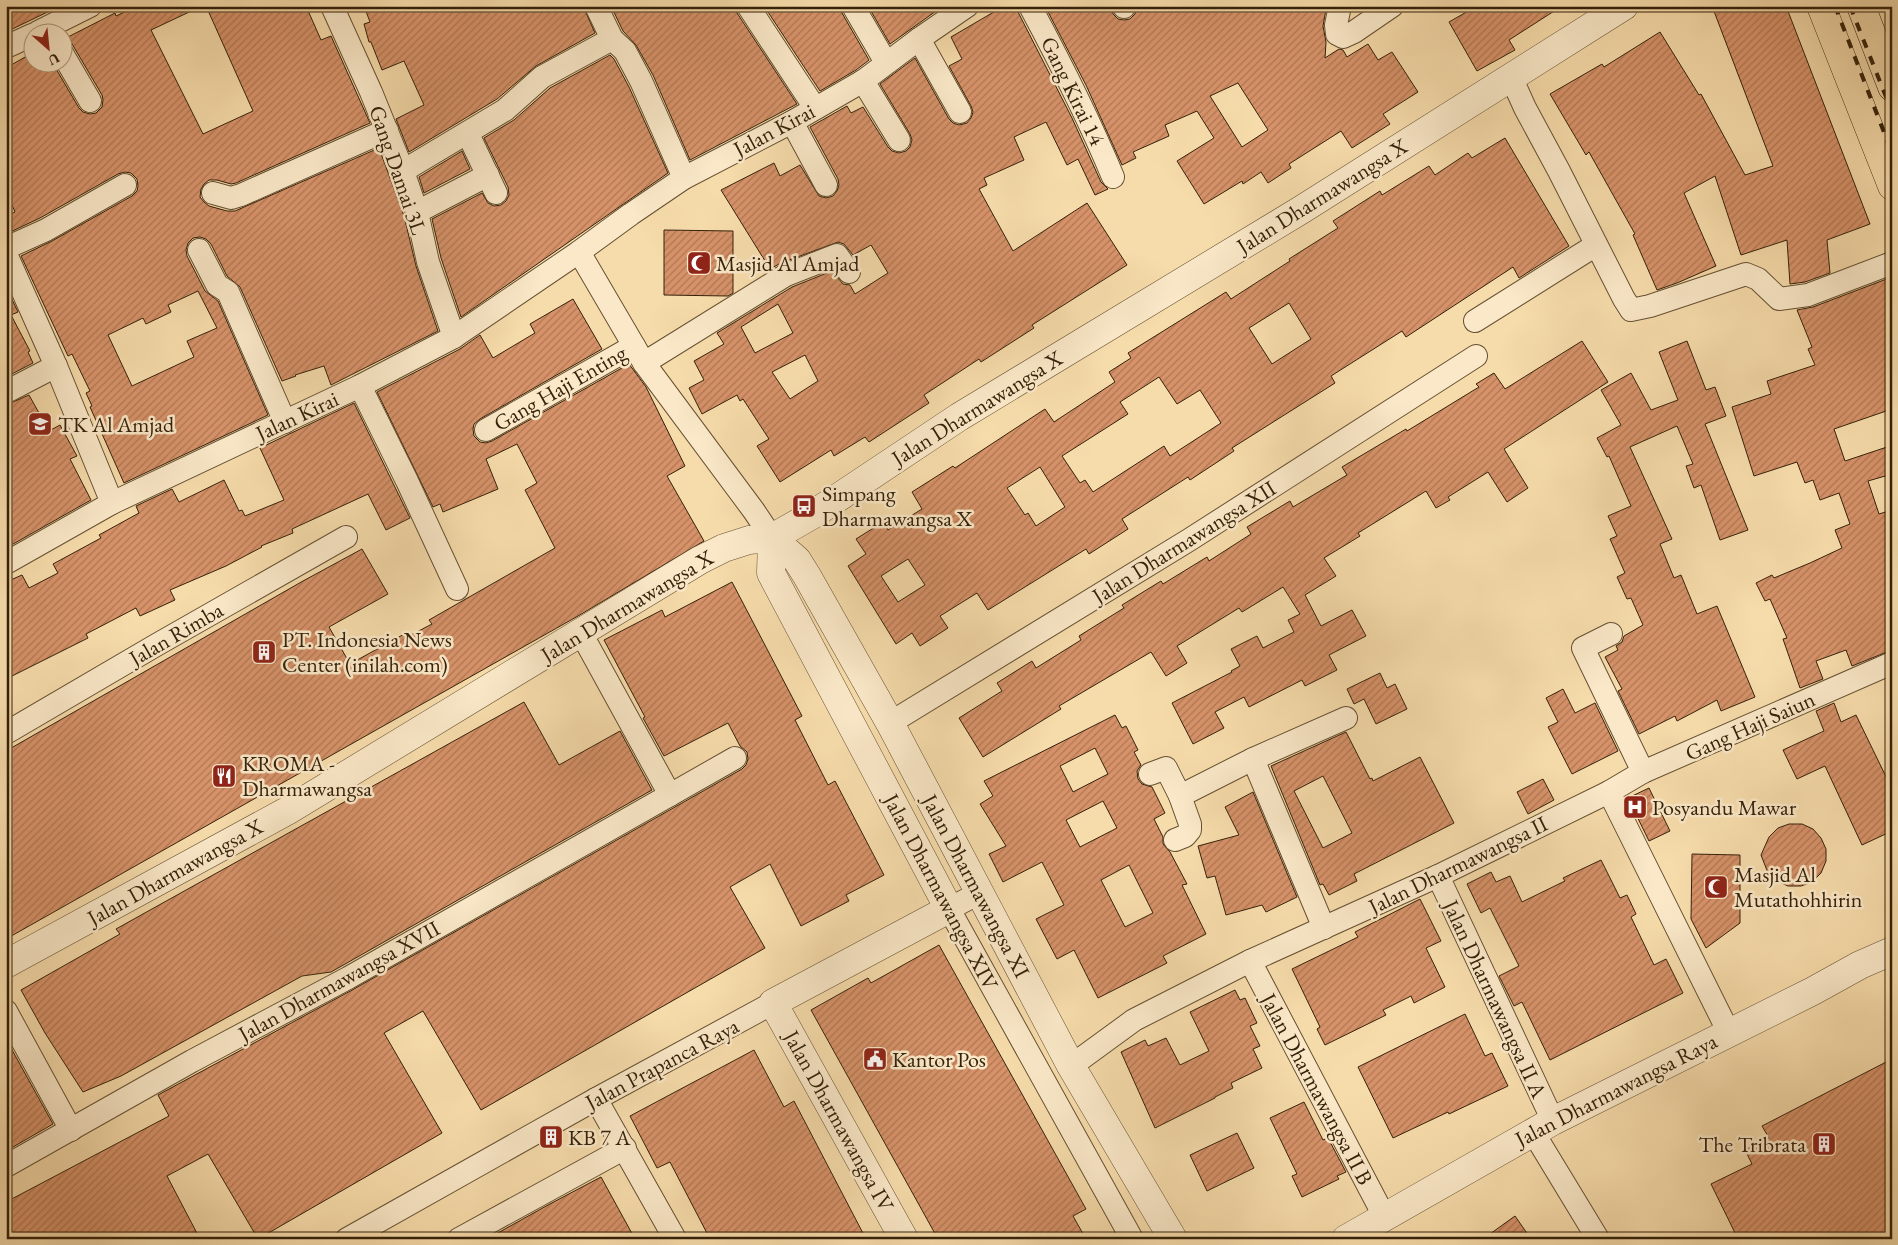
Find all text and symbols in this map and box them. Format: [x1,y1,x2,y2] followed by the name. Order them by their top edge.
[22,22,72,72] north arrow
[1034,32,1112,151] street label: Gang Kirai 14
[45,49,63,70] text: U
[726,96,820,164] street label: Jalan Kirai
[362,102,434,239] street label: Gang Damai 3L
[1229,131,1413,261] street label: Jalan Dharmawangsa X
[716,249,860,278] place label: Masjid Al Amjad
[686,250,712,276] mosque icon: Masjid Al Amjad
[488,338,632,438] street label: Gang Haji Enting
[884,343,1068,473] street label: Jalan Dharmawangsa X
[249,384,343,449] street label: Jalan Kirai
[58,410,175,439] place label: TK Al Amjad
[27,411,53,437] school or university icon: TK Al Amjad
[1085,473,1282,611] street label: Jalan Dharmawangsa XII
[822,479,972,533] place label: Simpang Dharmawangsa X
[791,493,817,519] bus stop icon: Simpang Dharmawangsa X
[534,543,719,670] street label: Jalan Dharmawangsa X
[122,595,229,674] street label: Jalan Rimba
[282,625,452,679] place label: PT. Indonesia News Center (inilah.com)
[251,639,277,665] building icon: PT. Indonesia News Center (inilah.com)
[1681,684,1820,768] street label: Gang Haji Saiun
[242,749,372,803] place label: KROMA - Dharmawangsa
[211,763,237,789] restaurant icon: KROMA - Dharmawangsa
[876,787,1005,996] street label: Jalan Dharmawangsa XIV
[914,787,1037,983] street label: Jalan Dharmawangsa XI
[1652,793,1797,822] place label: Posyandu Mawar
[1622,794,1648,820] hospital icon: Posyandu Mawar
[1362,809,1553,922] street label: Jalan Dharmawangsa II
[80,812,268,933] street label: Jalan Dharmawangsa X
[1734,860,1863,914] place label: Masjid Al Mutathohhirin
[1703,874,1729,900] mosque icon: Masjid Al Mutathohhirin
[1435,893,1554,1103] street label: Jalan Dharmawangsa II A
[231,913,445,1049] street label: Jalan Dharmawangsa XVII
[1253,986,1380,1190] street label: Jalan Dharmawangsa II B
[578,1011,744,1118] street label: Jalan Prapanca Raya
[776,1023,901,1217] street label: Jalan Dharmawangsa IV
[1508,1026,1722,1154] street label: Jalan Dharmawangsa Raya
[892,1045,986,1074] place label: Kantor Pos
[862,1046,888,1072] public building icon: Kantor Pos
[568,1123,631,1152] place label: KB 7 A
[538,1124,564,1150] building icon: KB 7 A
[1699,1130,1806,1159] place label: The Tribrata
[1811,1131,1837,1157] building icon: The Tribrata

